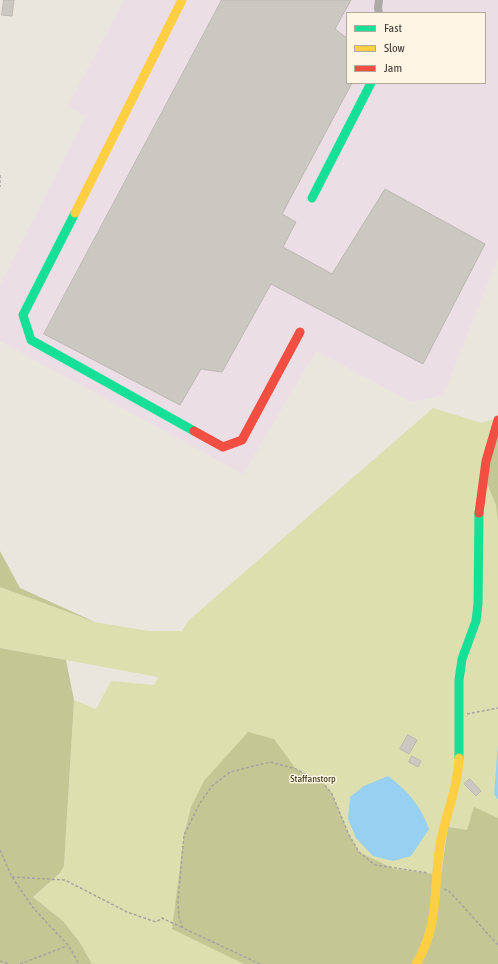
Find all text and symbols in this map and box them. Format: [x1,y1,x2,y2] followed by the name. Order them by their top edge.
[346,12,486,84] legend
[384,21,402,35] text: Fast
[384,41,405,55] text: Slow
[384,61,402,75] text: Jam
[290,773,336,785] park label: Staffanstorp

